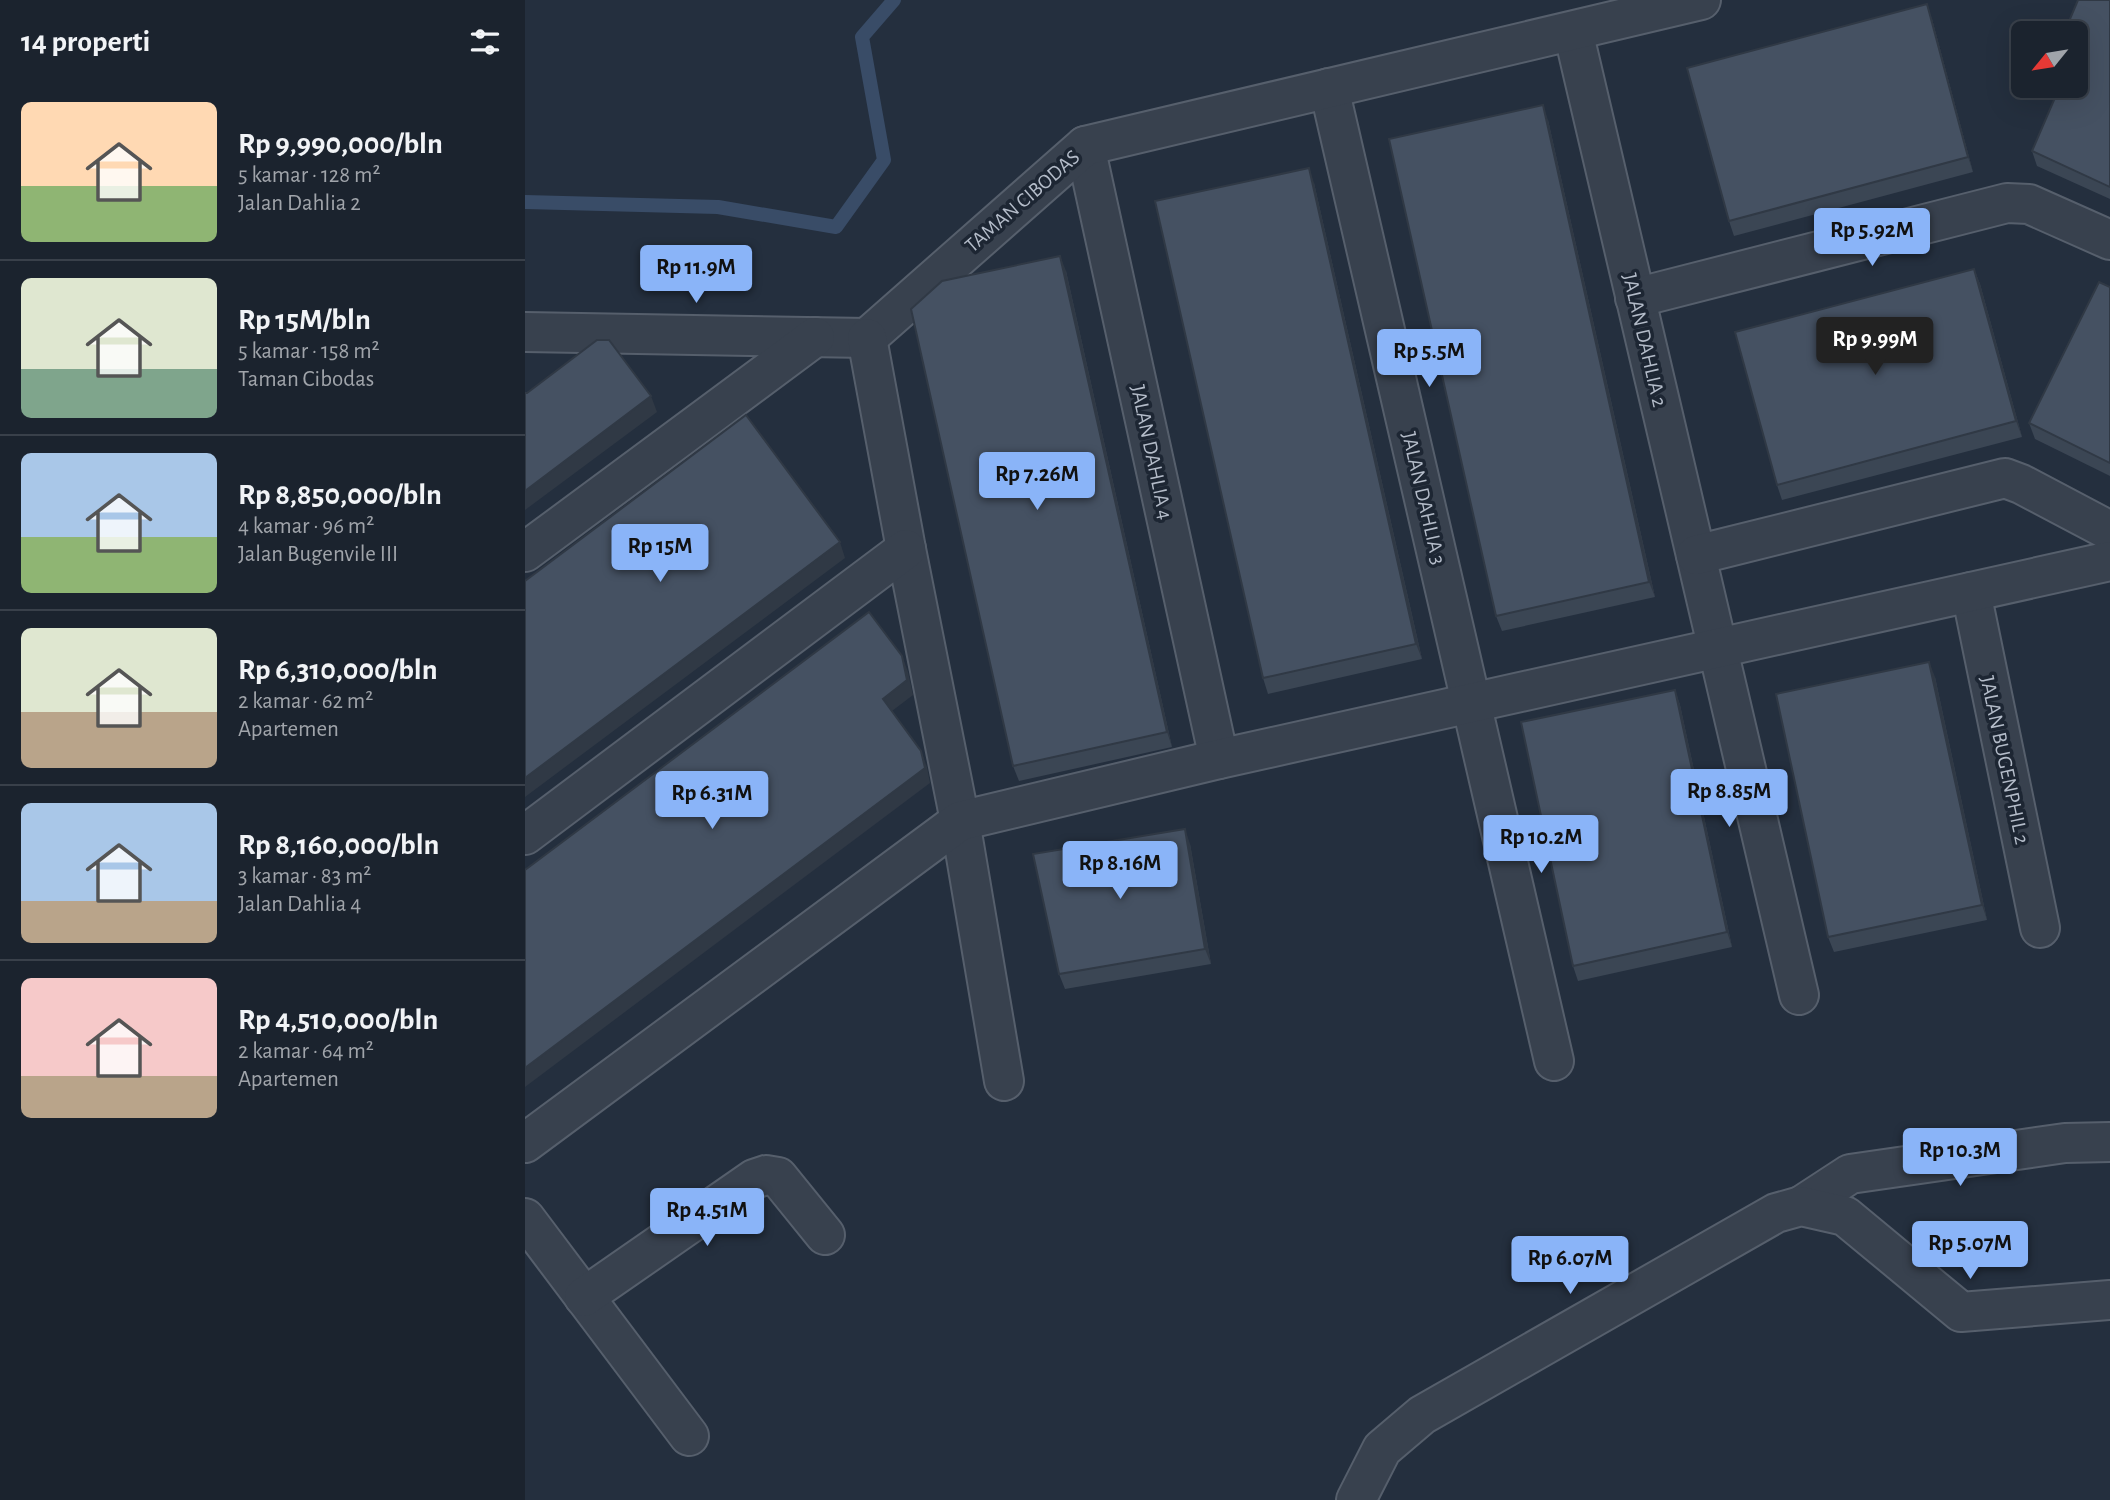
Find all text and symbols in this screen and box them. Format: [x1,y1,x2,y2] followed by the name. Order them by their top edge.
[2011,21,2088,98] north arrow
[2011,21,2088,98] map controls
[466,23,504,61] icon: filters
[21,27,150,57] text: 14 properti
[238,129,443,159] text: Rp 9,990,000/bln
[77,130,161,214] icon: home
[961,146,1084,257] street label: TAMAN CIBODAS
[238,164,380,187] text: 5 kamar · 128 m²
[238,192,361,215] text: Jalan Dahlia 2
[1800,208,1944,268] pin: Rp 5.92M
[1830,219,1914,242] text: Rp 5.92M
[624,246,768,305] pin: Rp 11.9M
[656,256,736,279] text: Rp 11.9M
[1619,271,1670,409] street label: JALAN DAHLIA 2
[238,305,371,335] text: Rp 15M/bln
[77,306,161,390] icon: home
[1803,318,1947,377] pin: Rp 9.99M
[1832,328,1918,351] text: Rp 9.99M
[1364,330,1494,389] pin: Rp 5.5M
[238,340,380,363] text: 5 kamar · 158 m²
[1393,340,1465,363] text: Rp 5.5M
[238,368,374,391] text: Taman Cibodas
[1127,383,1176,521] street label: JALAN DAHLIA 4
[1398,430,1449,567] street label: JALAN DAHLIA 3
[965,452,1109,512] pin: Rp 7.26M
[995,463,1079,486] text: Rp 7.26M
[238,480,442,510] text: Rp 8,850,000/bln
[77,481,161,565] icon: home
[238,515,374,538] text: 4 kamar · 96 m²
[603,524,717,584] pin: Rp 15M
[627,535,693,558] text: Rp 15M
[238,543,398,566] text: Jalan Bugenvile III
[238,655,438,685] text: Rp 6,310,000/bln
[77,656,161,740] icon: home
[1976,674,2033,846] street label: JALAN BUGENPHIL 2
[238,690,373,713] text: 2 kamar · 62 m²
[238,718,339,741] text: Apartemen
[1657,770,1801,829] pin: Rp 8.85M
[640,772,784,831] pin: Rp 6.31M
[1687,780,1771,803] text: Rp 8.85M
[671,782,753,805] text: Rp 6.31M
[1469,816,1613,875] pin: Rp 10.2M
[1499,826,1583,849] text: Rp 10.2M
[238,830,439,860] text: Rp 8,160,000/bln
[77,831,161,915] icon: home
[1048,842,1192,901] pin: Rp 8.16M
[1079,852,1161,875] text: Rp 8.16M
[238,865,371,888] text: 3 kamar · 83 m²
[238,893,361,916] text: Jalan Dahlia 4
[238,1005,438,1035] text: Rp 4,510,000/bln
[77,1006,161,1090] icon: home
[238,1040,374,1063] text: 2 kamar · 64 m²
[238,1068,339,1091] text: Apartemen
[1888,1128,2032,1188] pin: Rp 10.3M
[1919,1139,2001,1162] text: Rp 10.3M
[635,1188,779,1248] pin: Rp 4.51M
[666,1199,748,1222] text: Rp 4.51M
[1898,1222,2042,1281] pin: Rp 5.07M
[1928,1232,2012,1255] text: Rp 5.07M
[1498,1236,1642,1296] pin: Rp 6.07M
[1527,1247,1613,1270] text: Rp 6.07M

